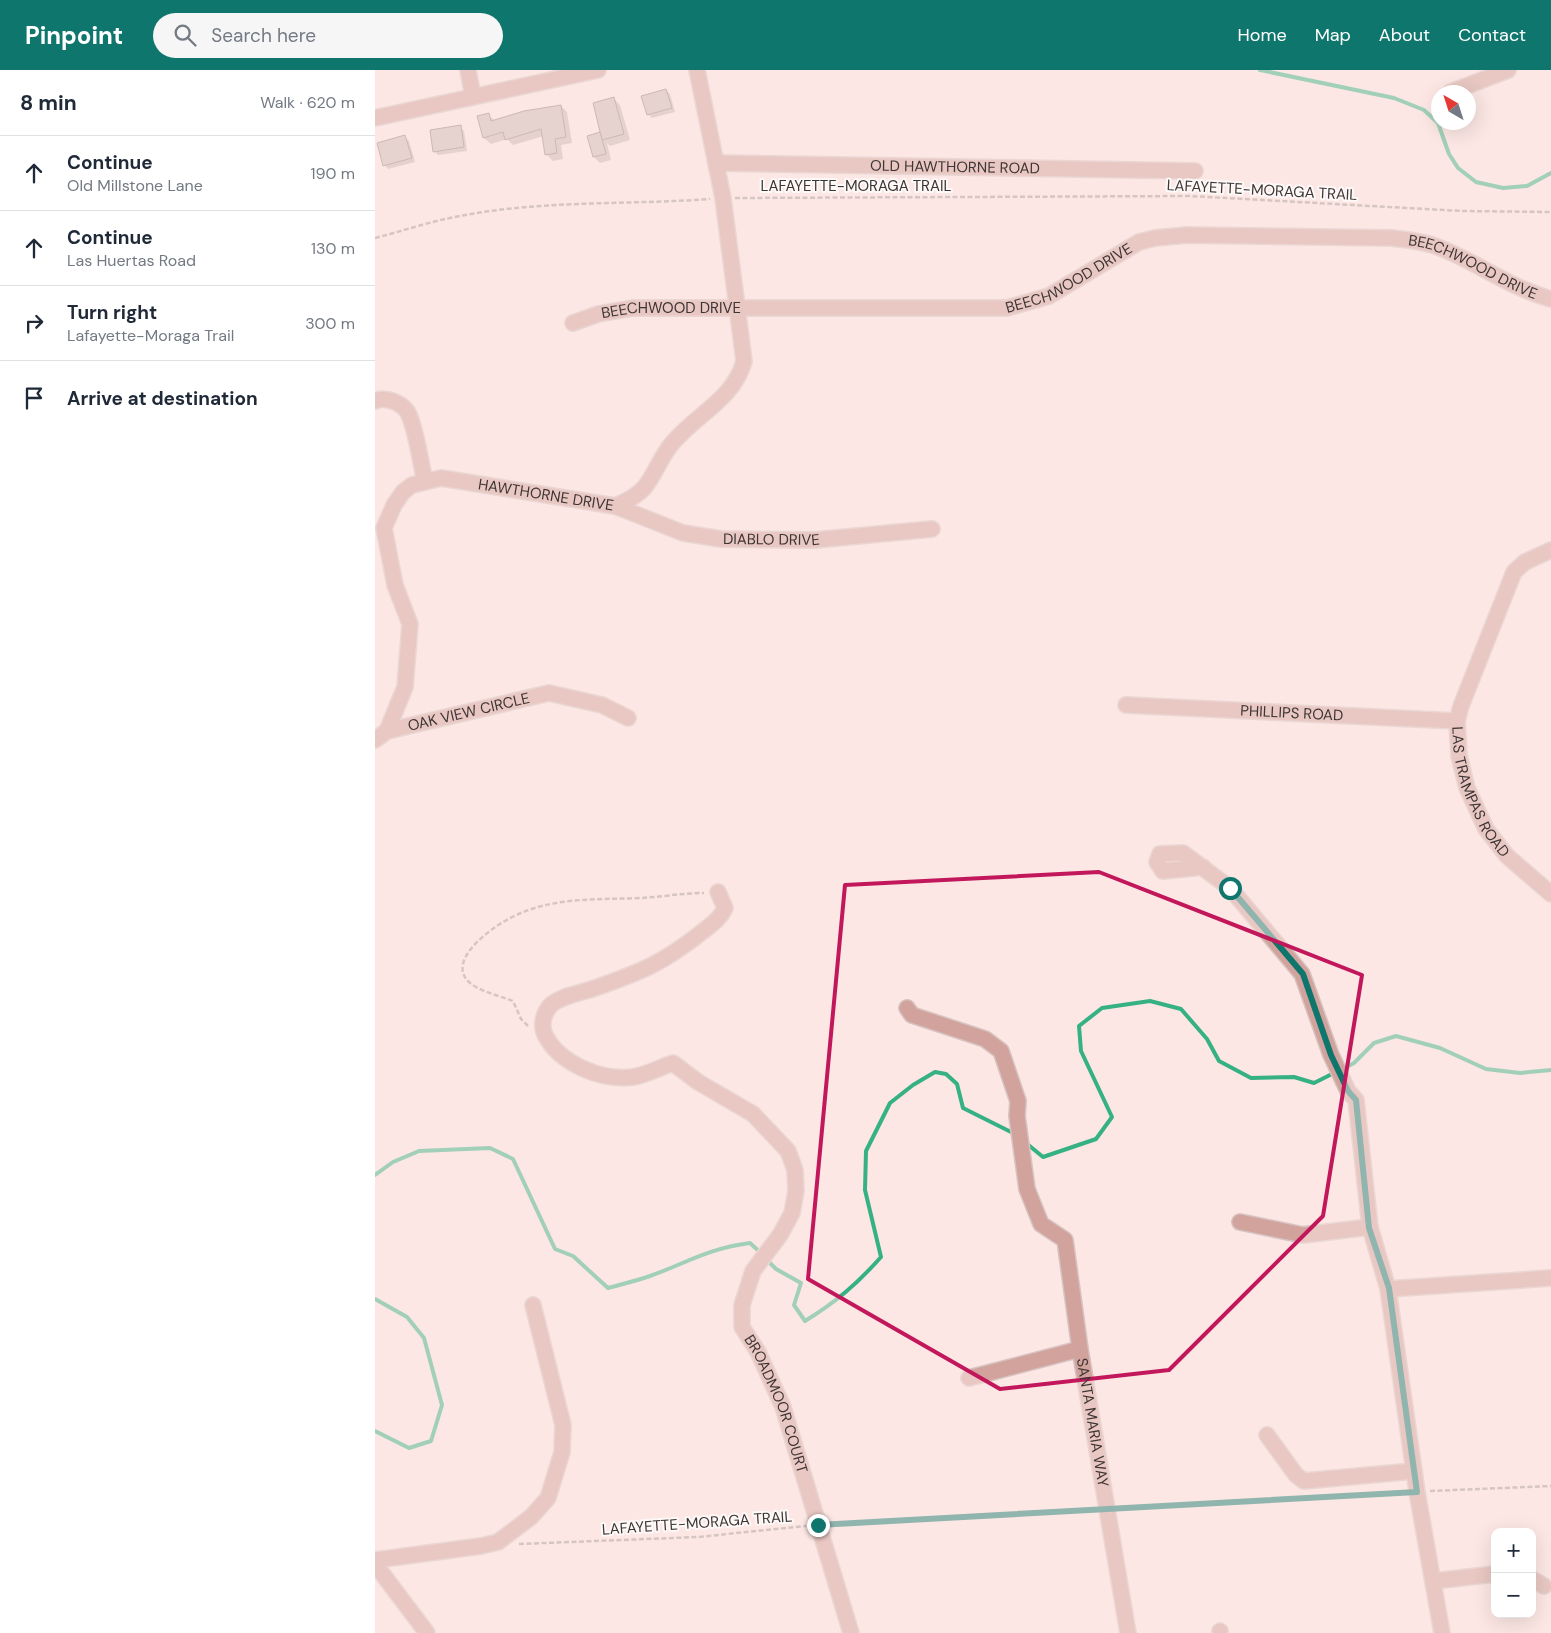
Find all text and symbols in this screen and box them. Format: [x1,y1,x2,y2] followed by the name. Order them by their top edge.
[153,13,503,58] search box
[25,20,123,51] text: Pinpoint
[171,21,199,49] icon: search
[211,23,316,48] text: Search here
[1237,23,1287,47] text: Home
[1315,23,1351,47] text: Map
[1379,23,1430,47] text: About
[1458,23,1526,47] text: Contact
[1431,85,1476,130] north arrow
[20,89,77,117] text: 8 min
[260,92,355,113] text: Walk · 620 m
[67,150,153,175] text: Continue
[870,156,1040,178] street label: OLD HAWTHORNE ROAD
[20,159,48,187] icon: ahead
[311,163,355,184] text: 190 m
[67,175,203,196] text: Old Millstone Lane
[1166,175,1358,205] street label: LAFAYETTE-MORAGA TRAIL
[761,176,951,196] street label: LAFAYETTE-MORAGA TRAIL
[67,225,153,250] text: Continue
[1407,230,1540,304] street label: BEECHWOOD DRIVE
[20,234,48,262] icon: ahead
[311,238,355,259] text: 130 m
[1003,238,1136,318] street label: BEECHWOOD DRIVE
[67,250,196,271] text: Las Huertas Road
[600,297,741,323] street label: BEECHWOOD DRIVE
[67,300,157,325] text: Turn right
[20,309,48,337] icon: right
[305,313,355,334] text: 300 m
[67,325,234,346] text: Lafayette-Moraga Trail
[20,384,48,412] icon: arrive
[67,386,258,411] text: Arrive at destination
[477,474,615,516] street label: HAWTHORNE DRIVE
[723,529,821,550] street label: DIABLO DRIVE
[406,688,532,736] street label: OAK VIEW CIRCLE
[1240,701,1344,725] street label: PHILLIPS ROAD
[1447,726,1514,861] street label: LAS TRAMPAS ROAD
[1219,877,1242,900] route start
[740,1331,812,1475] street label: BROADMOOR COURT
[1072,1357,1113,1489] street label: SANTA MARIA WAY
[601,1506,793,1540] street label: LAFAYETTE-MORAGA TRAIL
[807,1514,830,1537] route end
[1491,1528,1536,1618] map controls
[1491,1528,1536,1573] button: +
[1491,1573,1536,1618] button: −

